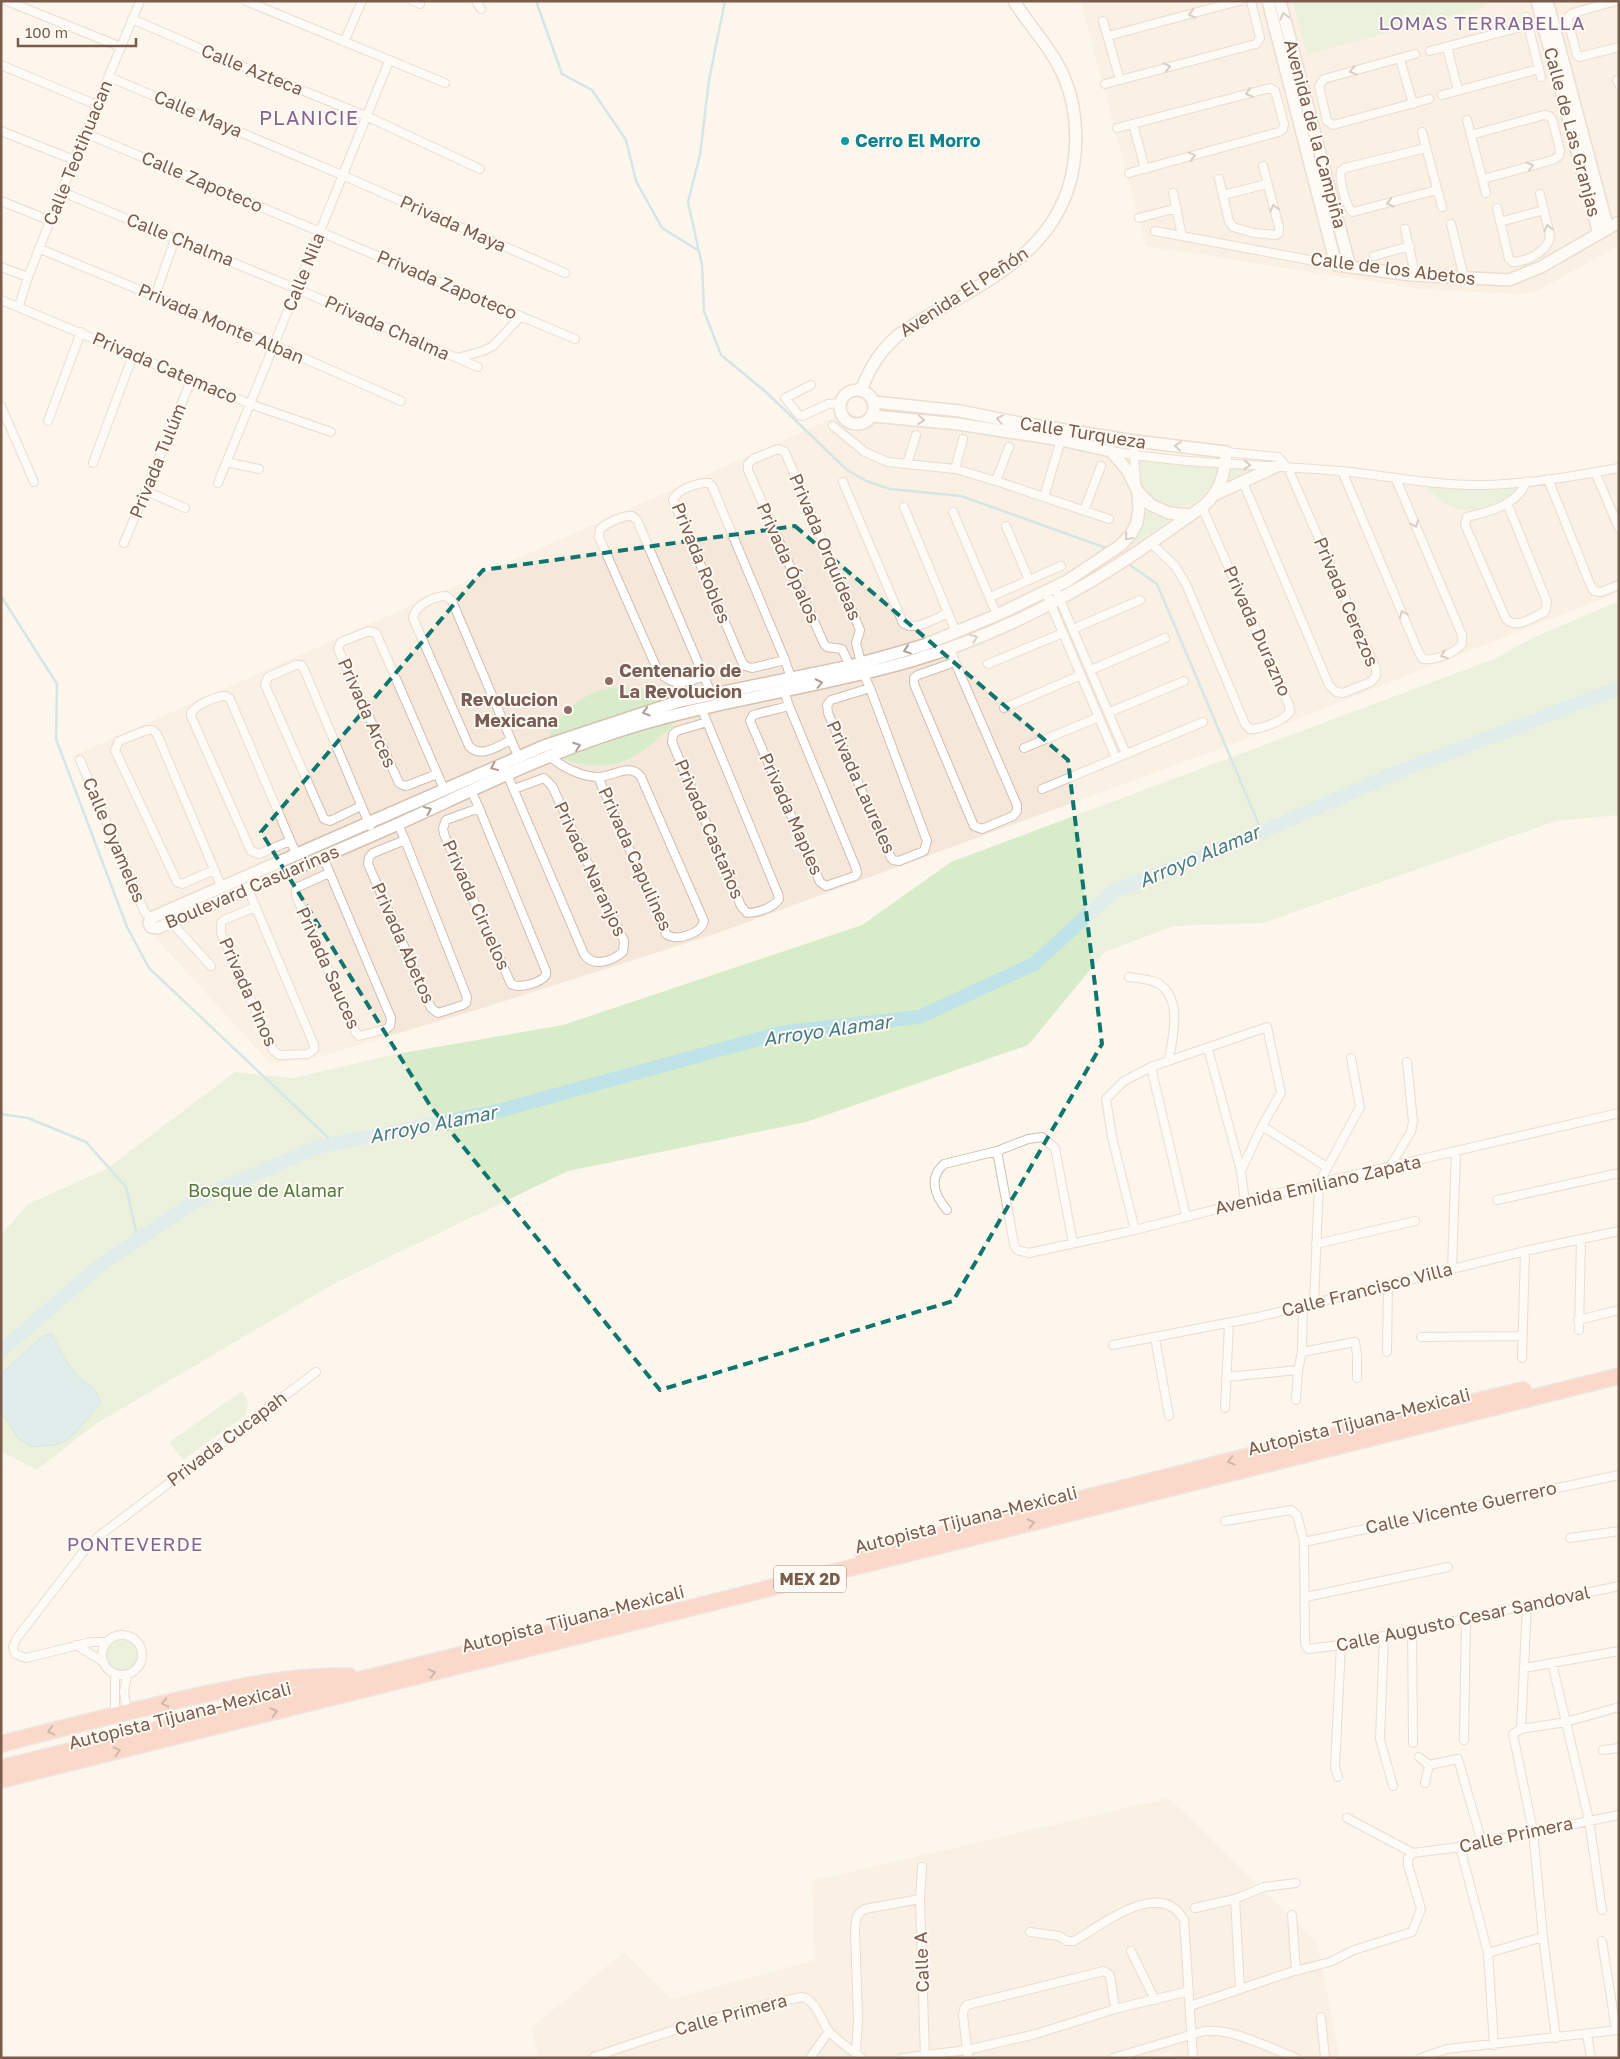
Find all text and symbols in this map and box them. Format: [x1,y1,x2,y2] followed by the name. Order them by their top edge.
[1188,8,1196,19] one-way arrow
[1378,11,1586,34] district label: LOMAS TERRABELLA
[1280,13,1290,21] one-way arrow
[18,15,135,47] scale bar
[25,23,68,41] text: 100 m
[1280,37,1352,231] street label: Avenida de la Campiña
[198,39,307,100] street label: Calle Azteca
[1540,45,1606,219] street label: Calle de Las Granjas
[1162,63,1170,73] one-way arrow
[1349,66,1357,76] one-way arrow
[38,77,116,228] street label: Calle Teotihuacan
[151,85,246,142] street label: Calle Maya
[1245,88,1253,98] one-way arrow
[259,105,359,129] district label: PLANICIE
[855,129,981,151] place label: Cerro El Morro
[839,135,851,147] marker: Cerro El Morro
[138,146,266,217] street label: Calle Zapoteco
[1188,151,1197,162] one-way arrow
[1526,161,1535,172] one-way arrow
[397,190,510,256] street label: Privada Maya
[1387,198,1395,208] one-way arrow
[1269,204,1280,213] one-way arrow
[123,208,237,271] street label: Calle Chalma
[1543,224,1554,233] one-way arrow
[277,229,329,314] street label: Calle Nila
[895,241,1032,341] street label: Avenida El Peñón
[374,245,521,324] street label: Privada Zapoteco
[1309,247,1477,289] street label: Calle de los Abetos
[135,278,308,368] street label: Privada Monte Alban
[322,290,453,364] street label: Privada Chalma
[89,327,241,408] street label: Privada Catemaco
[124,400,190,521] street label: Privada Tulúm
[1018,411,1148,453] street label: Calle Turqueza
[917,414,925,425] one-way arrow
[995,414,1004,425] one-way arrow
[1173,441,1181,452] one-way arrow
[1243,460,1251,471] one-way arrow
[785,470,867,623] street label: Privada Orquídeas
[668,499,736,626] street label: Privada Robles
[753,499,825,626] street label: Privada Ópalos
[1408,519,1419,528] one-way arrow
[1124,532,1133,541] one-way arrow
[1310,534,1384,670] street label: Privada Cerezos
[1219,562,1297,699] street label: Privada Durazno
[1398,611,1408,619] one-way arrow
[970,634,978,644] one-way arrow
[903,645,911,655] one-way arrow
[1440,649,1449,659] one-way arrow
[334,654,402,771] street label: Privada Arces
[619,659,742,702] place label: Centenario de La Revolucion
[603,675,615,687] marker: Centenario de La Revolucion
[814,678,823,689] one-way arrow
[461,688,558,731] place label: Revolucion Mexicana
[562,704,574,716] marker: Revolucion Mexicana
[643,706,651,716] one-way arrow
[823,717,901,857] street label: Privada Laureles
[572,742,581,752] one-way arrow
[755,749,829,878] street label: Privada Maples
[671,755,749,902] street label: Privada Castaños
[490,761,499,772] one-way arrow
[79,774,151,905] street label: Calle Oyameles
[594,783,678,934] street label: Privada Capulines
[550,798,632,939] street label: Privada Naranjos
[423,806,432,817] one-way arrow
[1135,819,1265,891] water label: Arroyo Alamar
[438,836,516,973] street label: Privada Ciruelos
[161,839,342,933] street label: Boulevard Casuarinas
[367,879,440,1007] street label: Privada Abetos
[292,903,366,1032] street label: Privada Sauces
[215,934,283,1050] street label: Privada Pinos
[761,1009,895,1050] water label: Arroyo Alamar
[367,1099,501,1147] water label: Arroyo Alamar
[1212,1150,1423,1218] street label: Avenida Emiliano Zapata
[188,1179,344,1201] park label: Bosque de Alamar
[1279,1257,1454,1321] street label: Calle Francisco Villa
[1245,1383,1472,1459] street label: Autopista Tijuana-Mexicali
[162,1386,291,1490] street label: Privada Cucapah
[1227,1455,1236,1466] one-way arrow
[1363,1476,1558,1538] street label: Calle Vicente Guerrero
[852,1481,1079,1557] street label: Autopista Tijuana-Mexicali
[1027,1519,1035,1529] one-way arrow
[67,1532,203,1555] district label: PONTEVERDE
[774,1566,846,1592] road number: MEX 2D
[459,1580,686,1656] street label: Autopista Tijuana-Mexicali
[1334,1580,1592,1656] street label: Calle Augusto Cesar Sandoval
[428,1668,437,1679] one-way arrow
[66,1677,293,1753] street label: Autopista Tijuana-Mexicali
[160,1697,169,1708] one-way arrow
[270,1707,279,1718] one-way arrow
[46,1725,55,1736] one-way arrow
[112,1746,121,1757] one-way arrow
[1457,1811,1575,1857] street label: Calle Primera
[909,1931,933,1993] street label: Calle A
[672,1988,789,2040] street label: Calle Primera

